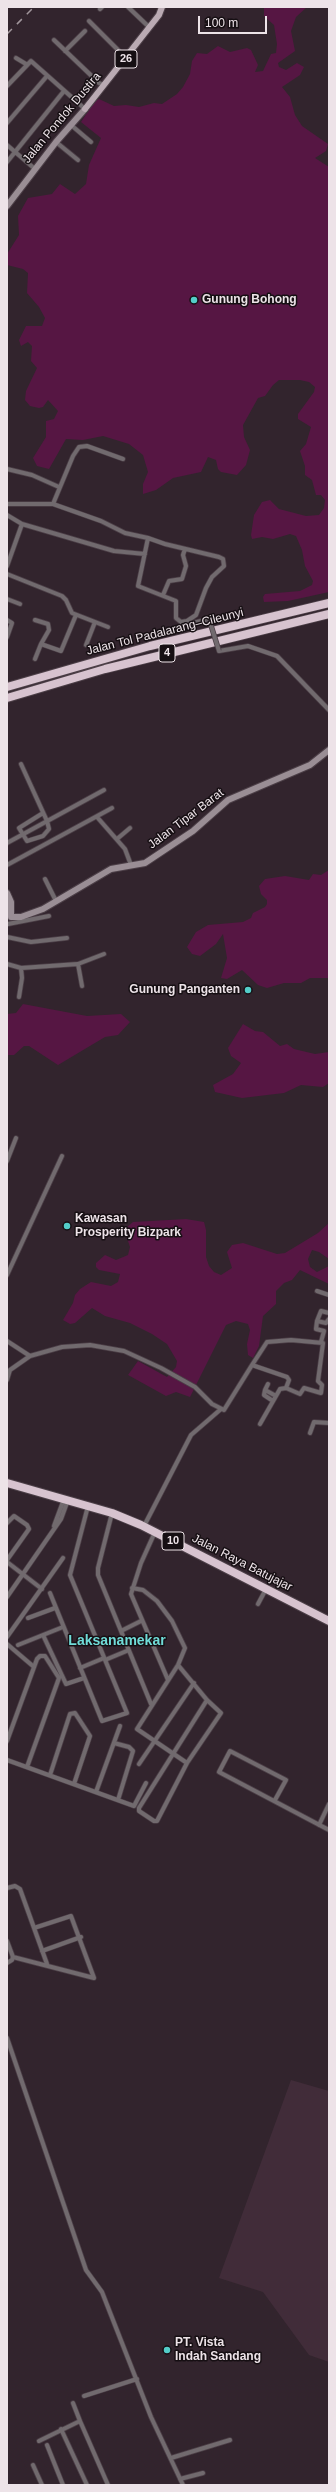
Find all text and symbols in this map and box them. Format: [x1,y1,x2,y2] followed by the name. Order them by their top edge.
[200,8,269,34] scale bar
[205,16,238,30] text: 100 m
[115,50,137,68] road number: 26
[20,70,104,166] street label: Jalan Pondok Dustira
[202,293,297,307] place label: Gunung Bohong
[189,295,199,305] marker: Gunung Bohong
[85,605,245,659] street label: Jalan Tol Padalarang–Cileunyi
[159,644,175,662] road number: 4
[145,786,227,852] street label: Jalan Tipar Barat
[129,983,240,997] place label: Gunung Panganten
[243,985,253,995] marker: Gunung Panganten
[75,1212,181,1240] place label: Kawasan Prosperity Bizpark
[62,1221,72,1231] marker: Kawasan Prosperity Bizpark
[189,1531,295,1595] street label: Jalan Raya Batujajar
[162,1532,184,1550] road number: 10
[68,1633,166,1649] district label: Laksanamekar
[175,2336,261,2364] place label: PT. Vista Indah Sandang
[162,2345,172,2355] marker: PT. Vista Indah Sandang

